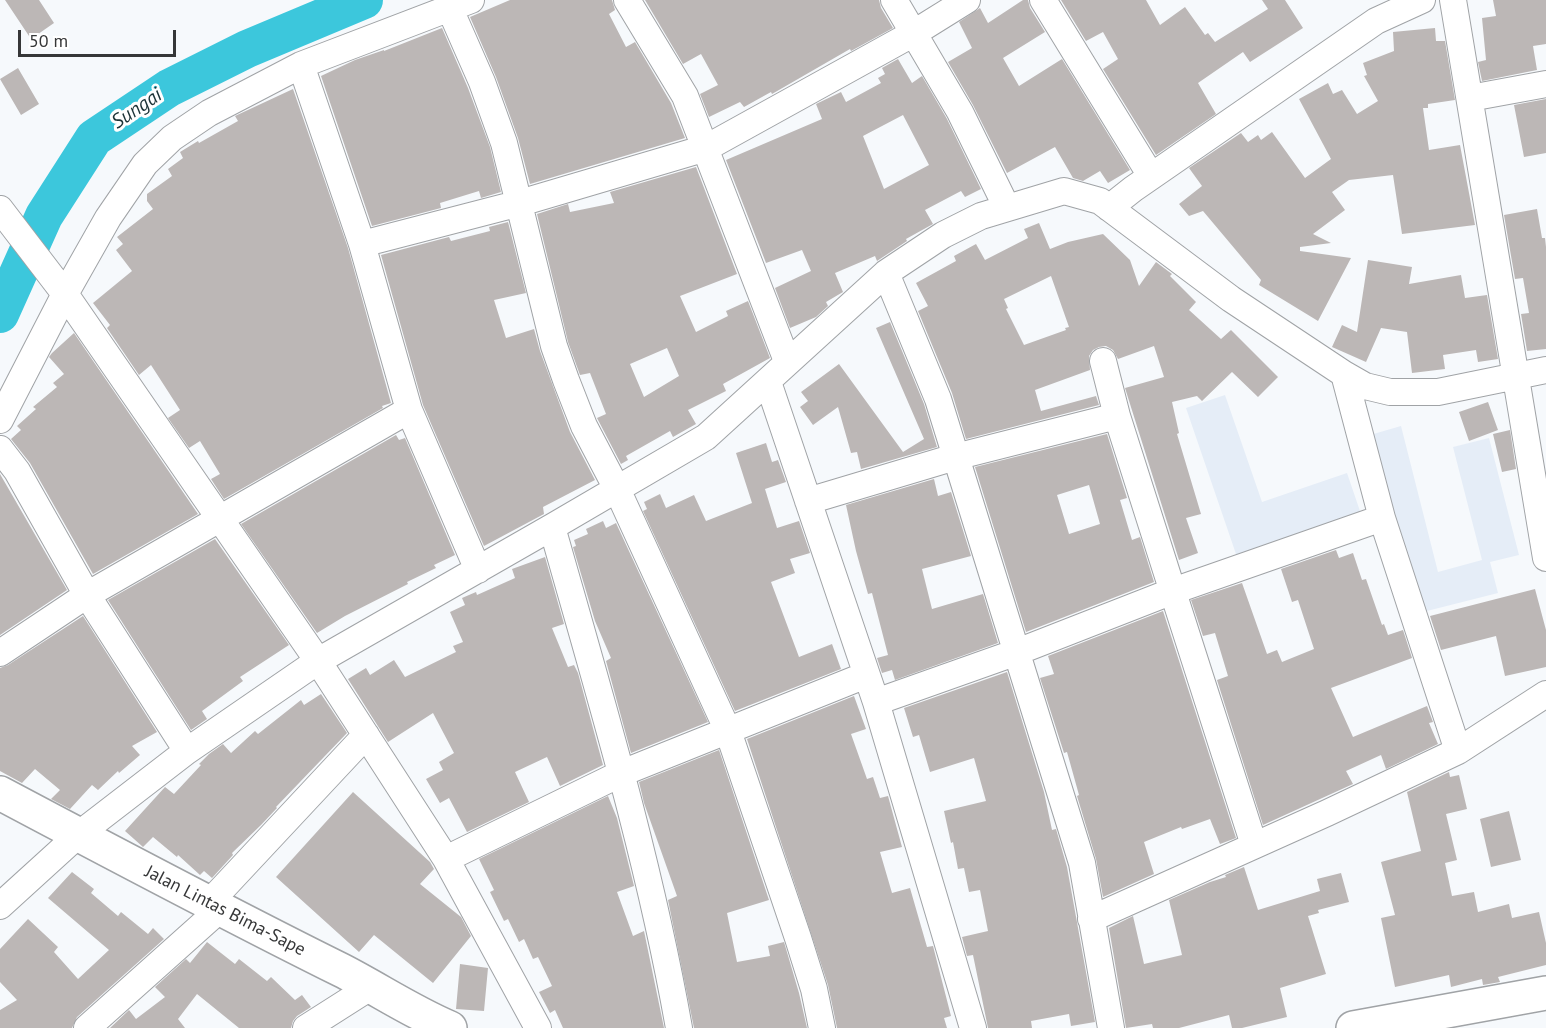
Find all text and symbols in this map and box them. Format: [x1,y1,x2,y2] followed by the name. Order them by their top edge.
[21,18,178,56] scale bar
[29,29,68,52] text: 50 m
[107,83,167,135] water label: Sungai
[141,861,309,961] street label: Jalan Lintas Bima-Sape

